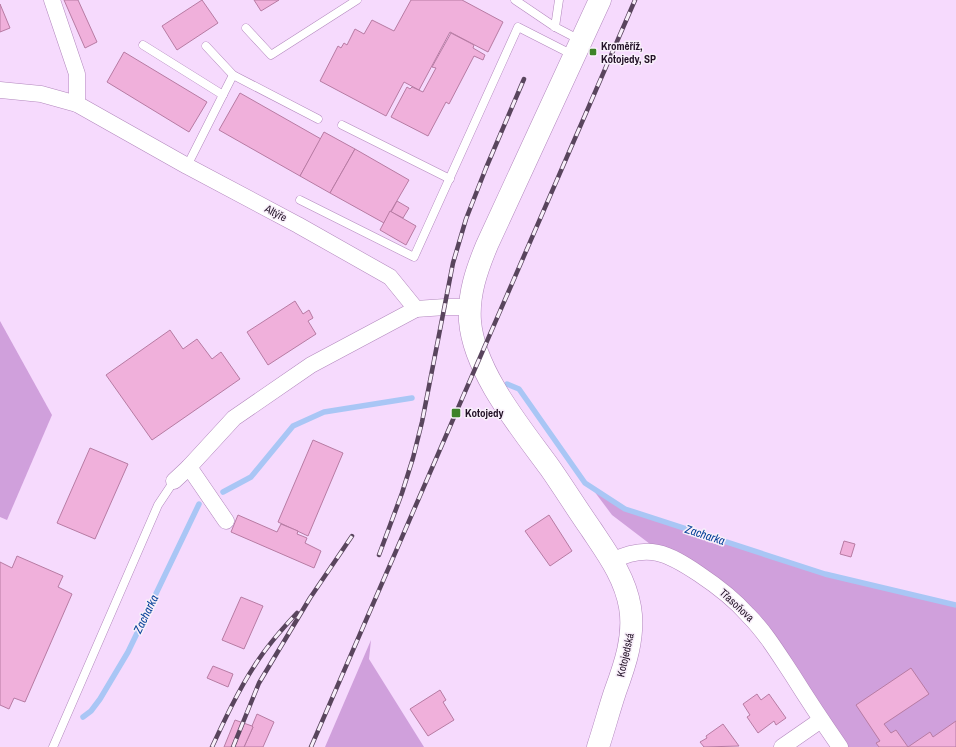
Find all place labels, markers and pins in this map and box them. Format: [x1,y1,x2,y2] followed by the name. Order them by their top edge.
[601,39,656,66] place label: Kroměříž, Kotojedy, SP
[588,47,598,57] marker: Kroměříž, Kotojedy, SP
[465,406,504,420] place label: Kotojedy
[450,407,462,419] marker: Kotojedy

